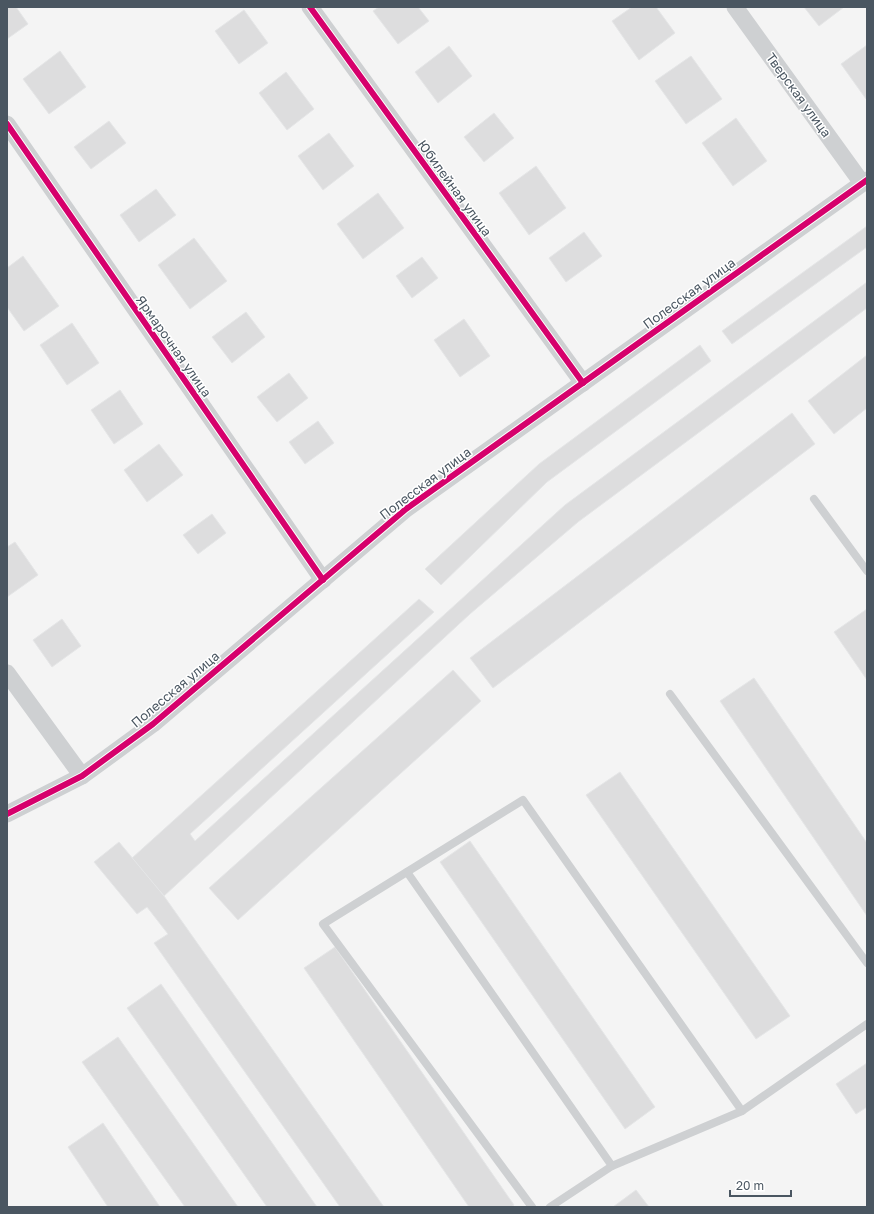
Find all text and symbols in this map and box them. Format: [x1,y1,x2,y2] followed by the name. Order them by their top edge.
[763,50,835,140] street label: Тверская улица
[415,137,495,239] street label: Юбилейная улица
[640,254,738,332] street label: Полесская улица
[133,292,215,400] street label: Ярмарочная улица
[376,443,474,523] street label: Полесская улица
[128,647,222,731] street label: Полесская улица
[730,1172,791,1198] scale bar
[736,1178,764,1193] text: 20 m

